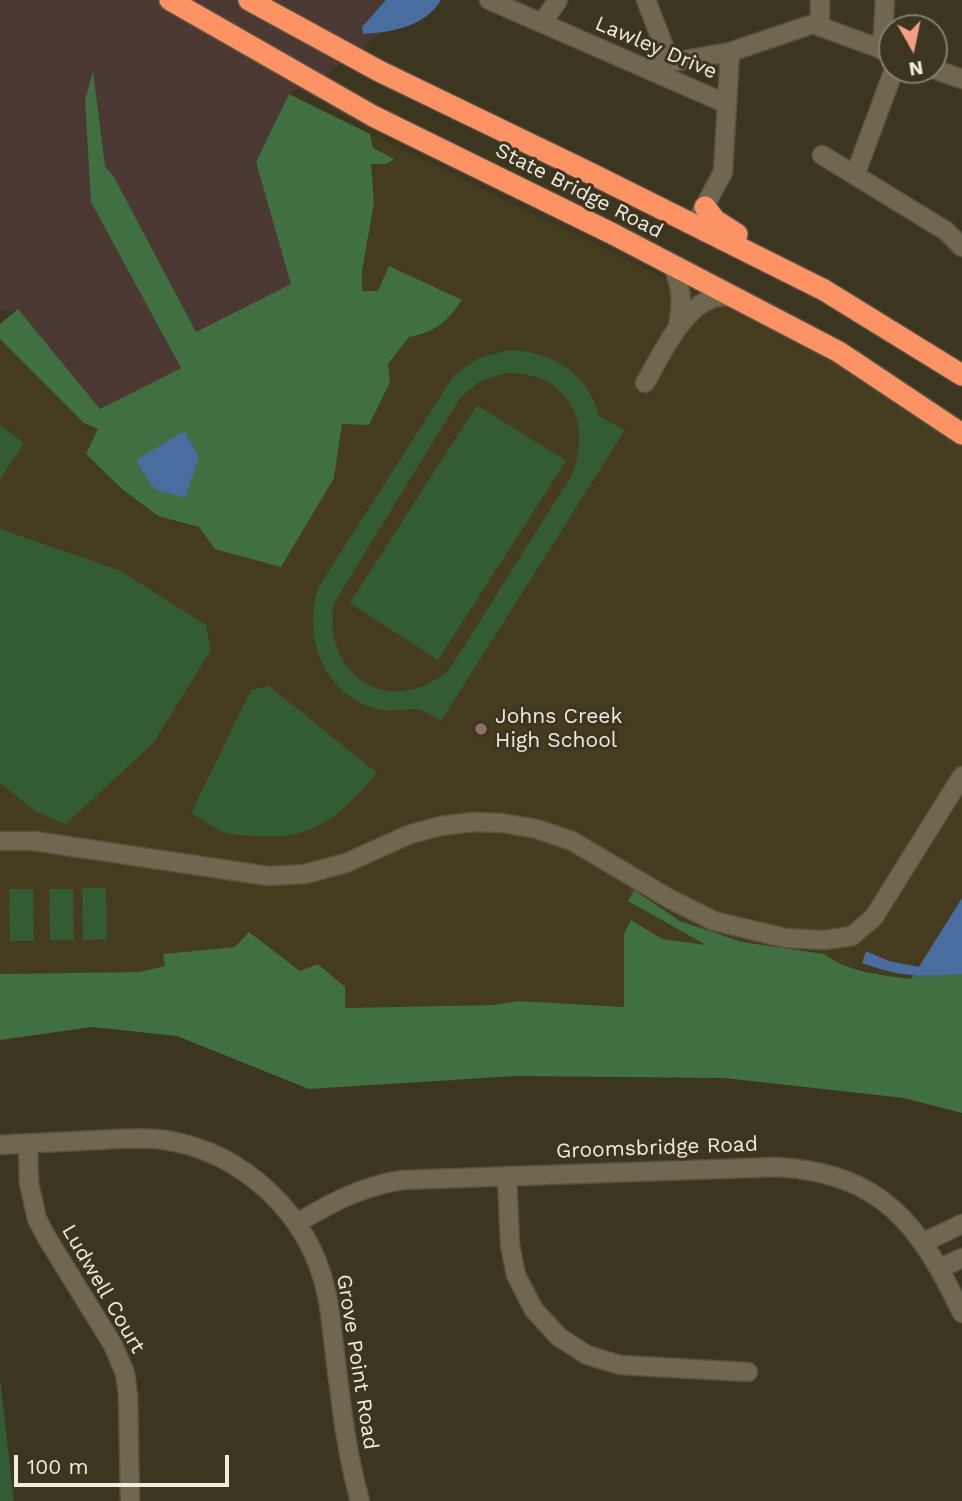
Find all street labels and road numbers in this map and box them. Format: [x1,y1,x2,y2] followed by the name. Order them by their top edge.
[591,11,721,85] street label: Lawley Drive
[491,138,667,244] street label: State Bridge Road
[556,1132,758,1164] street label: Groomsbridge Road
[56,1220,150,1358] street label: Ludwell Court
[331,1273,383,1451] street label: Grove Point Road

